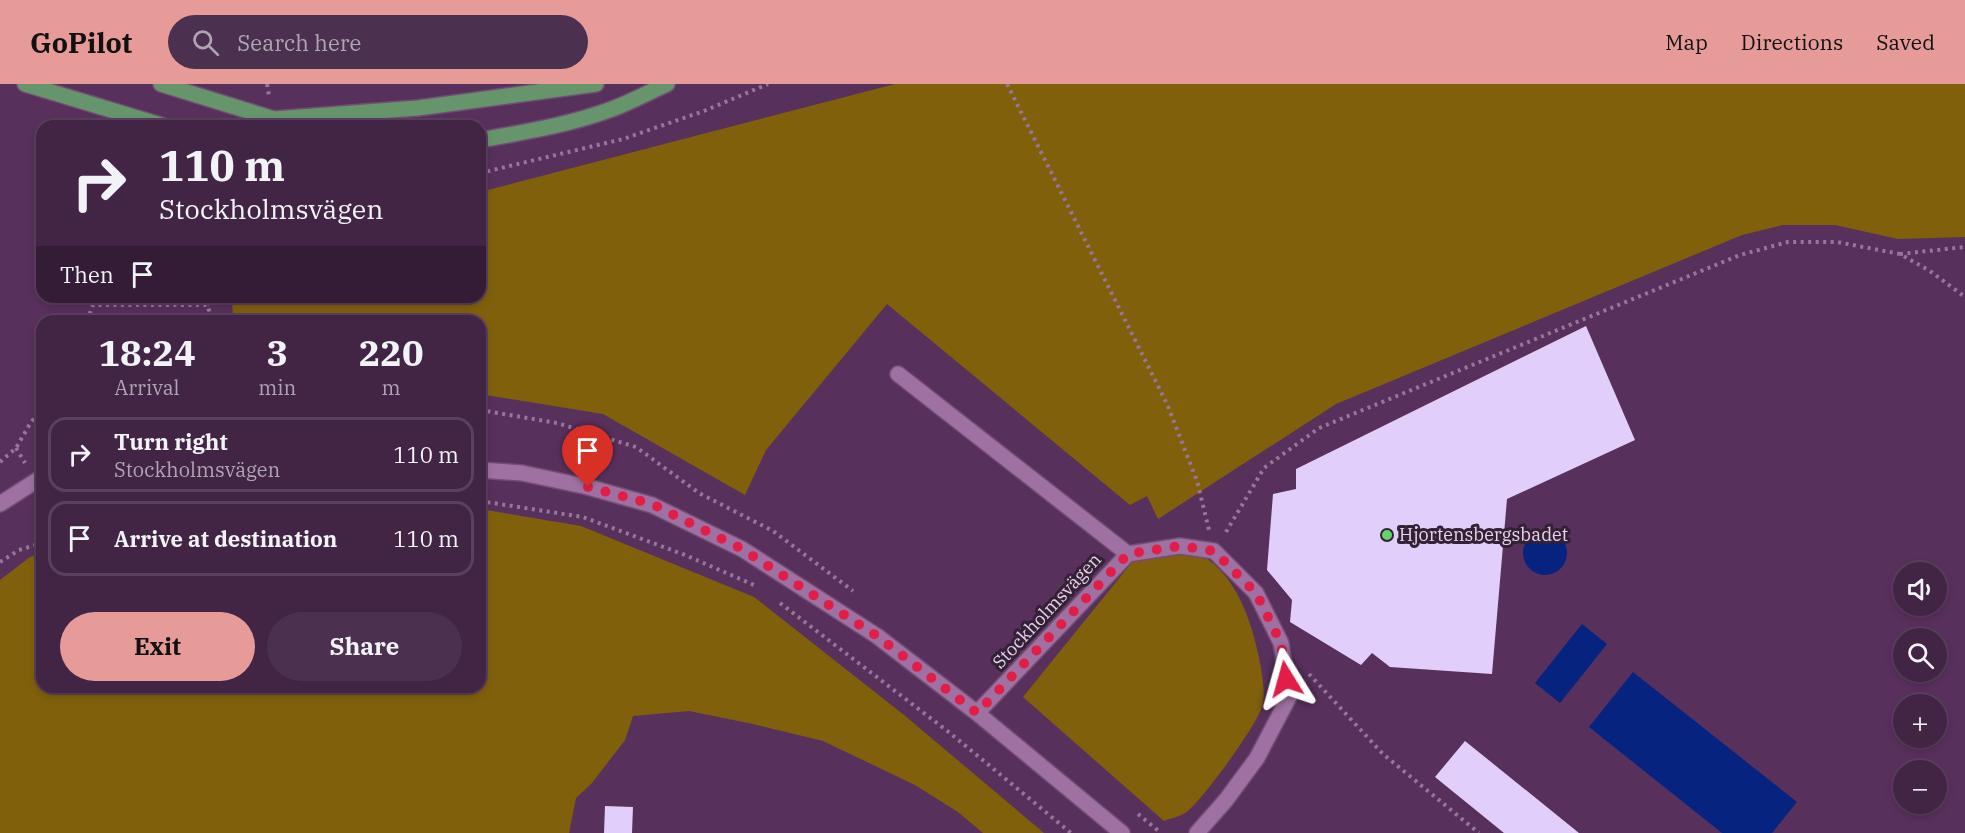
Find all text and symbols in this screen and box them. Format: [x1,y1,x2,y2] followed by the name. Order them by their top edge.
[168,15,588,69] search box
[30,24,132,61] text: GoPilot
[189,26,222,59] icon: search
[237,28,361,57] text: Search here
[1665,28,1708,56] text: Map
[1741,28,1843,56] text: Directions
[1876,28,1935,56] text: Saved
[159,138,285,193] text: 110 m
[60,144,138,222] icon: right
[159,191,383,226] text: Stockholmsvägen
[126,258,159,291] icon: arrive
[60,260,114,289] text: Then
[98,329,196,376] text: 18:24
[266,329,288,376] text: 3
[359,329,424,376] text: 220
[115,374,180,401] text: Arrival
[258,374,296,401] text: min
[382,374,401,401] text: m
[562,425,613,487] pin
[114,427,228,456] text: Turn right
[571,434,604,467] icon: arrive
[63,438,96,471] icon: right
[393,440,459,469] text: 110 m
[114,456,280,483] text: Stockholmsvägen
[63,522,96,555] icon: arrive
[1399,523,1568,546] place label: Hjortensbergsbadet
[114,524,337,553] text: Arrive at destination
[393,524,459,553] text: 110 m
[1380,528,1394,542] marker: Hjortensbergsbadet
[987,548,1106,673] street label: Stockholmsvägen
[1893,562,1947,814] map controls
[1893,562,1947,616] button: sound
[60,612,255,681] button: Exit
[267,612,462,681] button: Share
[1893,628,1947,682] button: search
[1254,647,1318,711] position arrow
[1893,694,1947,748] button: +
[1893,760,1947,814] button: −

